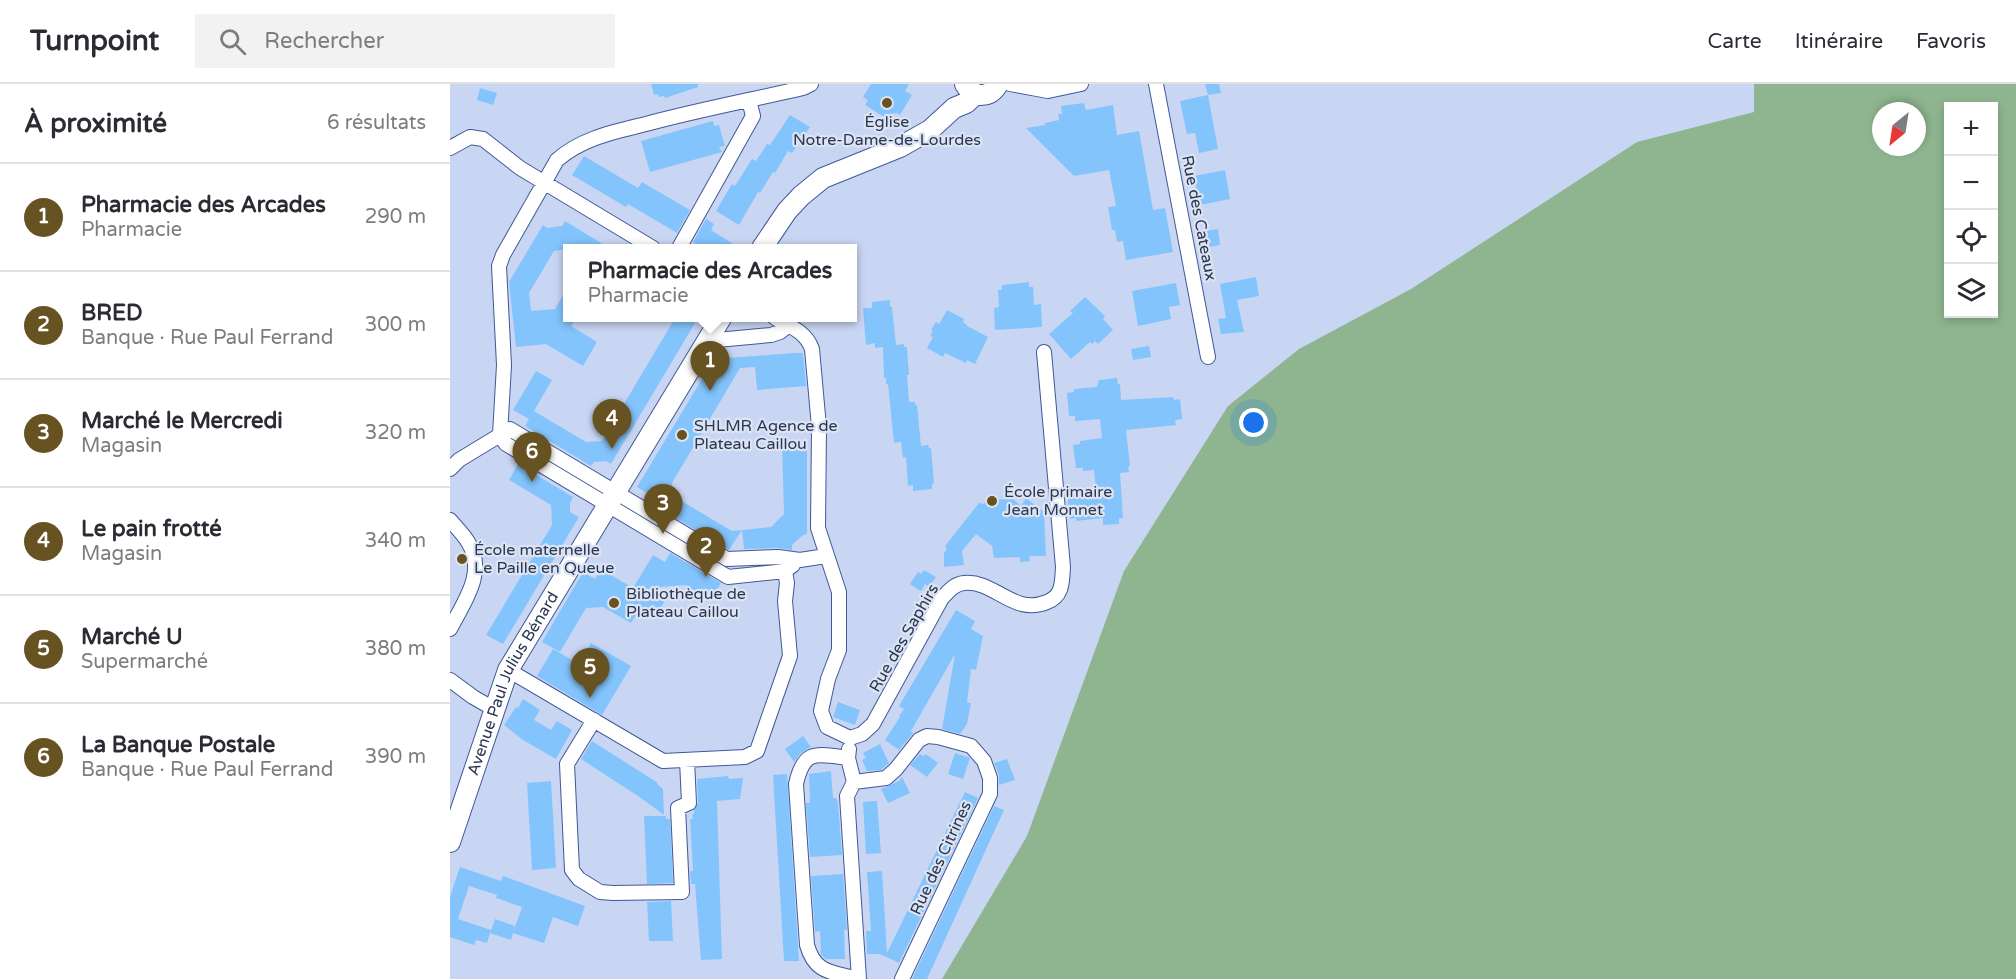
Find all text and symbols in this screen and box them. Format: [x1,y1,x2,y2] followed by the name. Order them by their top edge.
[195,14,615,68] search box
[30,24,159,58] text: Turnpoint
[216,25,249,58] icon: search
[264,28,384,54] text: Rechercher
[1708,29,1762,54] text: Carte
[1795,29,1883,54] text: Itinéraire
[1916,29,1986,54] text: Favoris
[880,96,894,110] marker: Église Notre-Dame-de-Lourdes
[1872,102,1926,156] north arrow
[1944,102,1998,318] map controls
[1944,102,1998,156] button: +
[24,108,167,139] text: À proximité
[327,111,426,135] text: 6 résultats
[793,112,981,150] place label: Église Notre-Dame-de-Lourdes
[1177,154,1221,282] street label: Rue des Cateaux
[1944,156,1998,210] button: −
[81,192,326,218] text: Pharmacie des Arcades
[37,205,50,229] text: 1
[365,205,426,229] text: 290 m
[1944,210,1998,264] button: locate
[81,218,182,242] text: Pharmacie
[563,244,857,322] popup
[588,258,832,284] text: Pharmacie des Arcades
[1944,264,1998,318] button: layers
[588,284,689,308] text: Pharmacie
[81,300,142,326] text: BRED
[37,313,50,337] text: 2
[365,313,426,337] text: 300 m
[81,326,333,350] text: Banque · Rue Paul Ferrand
[690,342,730,391] pin: 1
[592,400,632,449] pin: 4
[81,408,283,434] text: Marché le Mercredi
[1239,408,1268,437] your location
[694,416,838,454] place label: SHLMR Agence de Plateau Caillou
[37,421,50,445] text: 3
[365,421,426,445] text: 320 m
[675,428,689,442] marker: SHLMR Agence de Plateau Caillou
[512,432,551,482] pin: 6
[81,434,162,458] text: Magasin
[1004,482,1112,520] place label: École primaire Jean Monnet
[644,484,682,534] pin: 3
[985,494,999,508] marker: École primaire Jean Monnet
[81,516,222,542] text: Le pain frotté
[686,528,726,577] pin: 2
[37,529,50,553] text: 4
[365,529,426,553] text: 340 m
[474,540,614,578] place label: École maternelle Le Paille en Queue
[81,542,162,566] text: Magasin
[455,552,469,566] marker: École maternelle Le Paille en Queue
[865,580,943,696] street label: Rue des Saphirs
[626,584,746,622] place label: Bibliothèque de Plateau Caillou
[463,588,563,778] street label: Avenue Paul Julius Bénard
[607,596,621,610] marker: Bibliothèque de Plateau Caillou
[81,624,183,650] text: Marché U
[37,637,50,661] text: 5
[365,637,426,661] text: 380 m
[570,648,610,698] pin: 5
[81,650,208,674] text: Supermarché
[81,732,275,758] text: La Banque Postale
[37,745,50,769] text: 6
[365,745,426,769] text: 390 m
[81,758,333,782] text: Banque · Rue Paul Ferrand
[906,798,976,918] street label: Rue des Citrines

